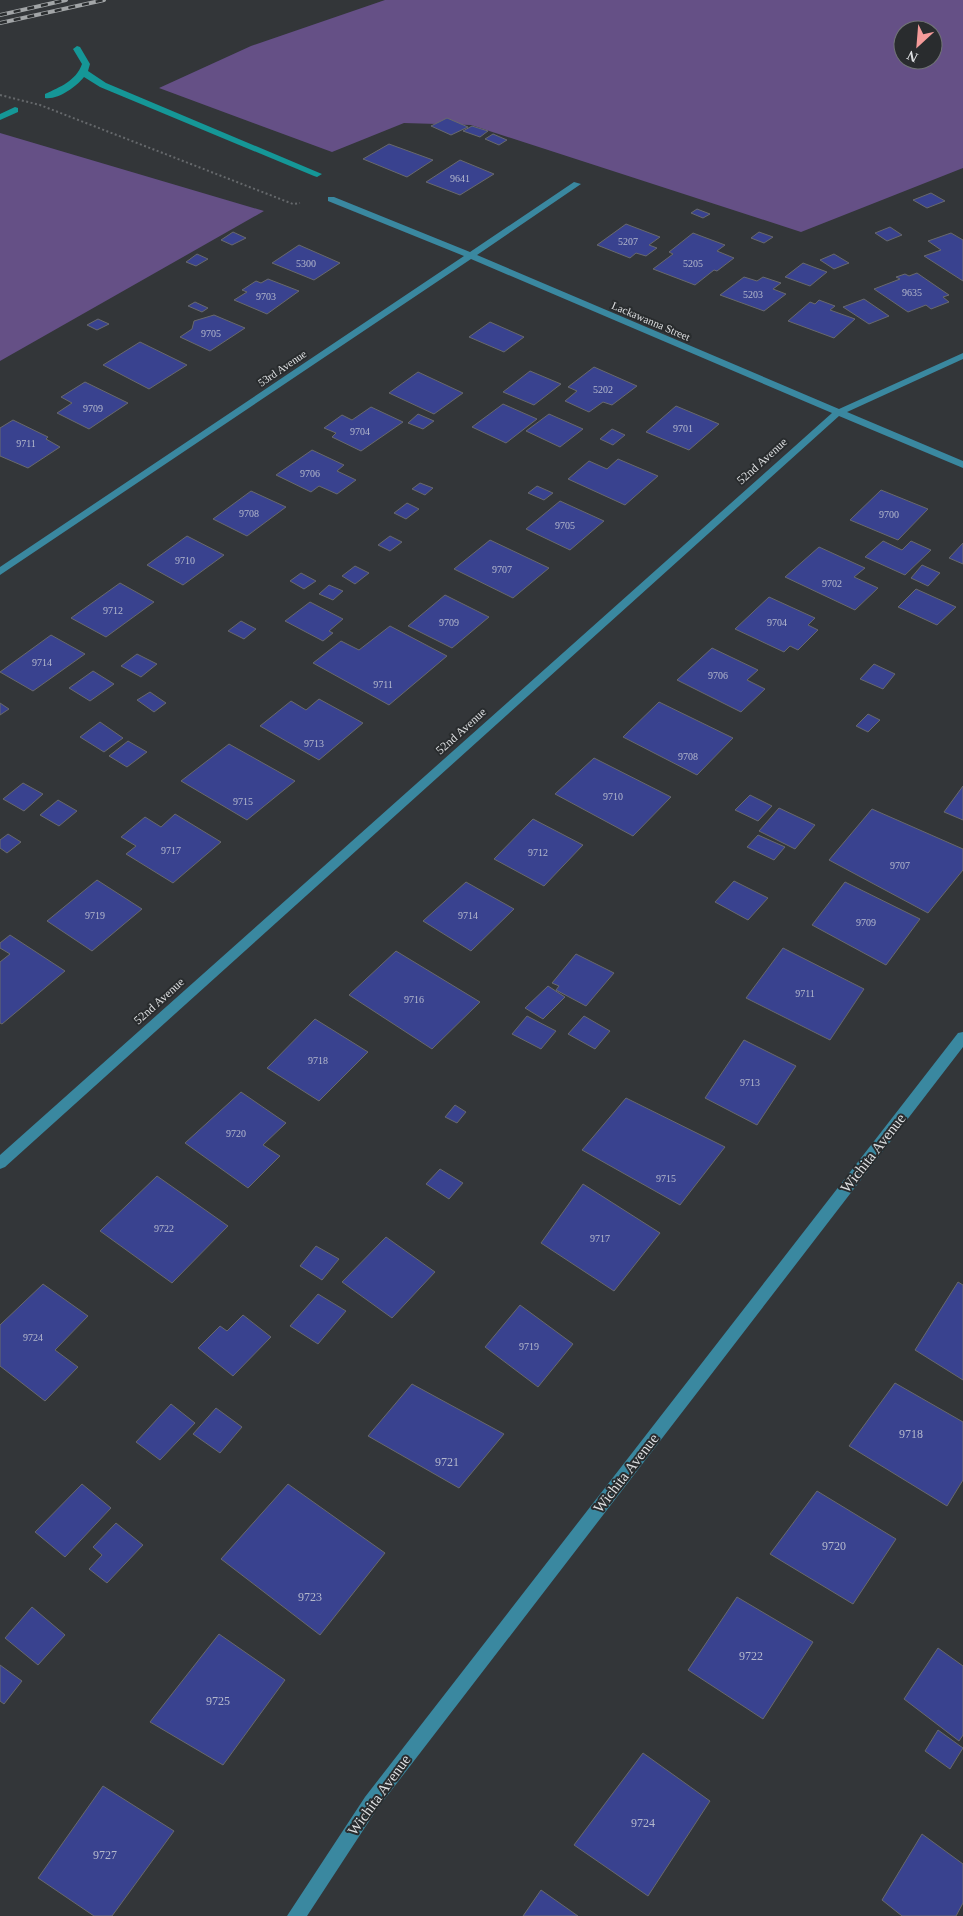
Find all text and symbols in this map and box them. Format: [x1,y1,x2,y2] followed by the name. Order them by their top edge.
[893,20,943,70] north arrow
[905,47,920,65] text: N
[450,173,470,184] house number: 9641
[618,236,638,247] house number: 5207
[296,258,316,269] house number: 5300
[683,258,703,269] house number: 5205
[902,287,922,298] house number: 9635
[743,289,763,300] house number: 5203
[256,291,276,302] house number: 9703
[610,299,692,343] street label: Lackawanna Street
[201,328,221,339] house number: 9705
[256,347,309,389] street label: 53rd Avenue
[593,384,613,395] house number: 5202
[83,403,103,414] house number: 9709
[673,423,693,434] house number: 9701
[350,426,370,437] house number: 9704
[734,435,790,487] street label: 52nd Avenue
[16,438,36,449] house number: 9711
[300,468,320,479] house number: 9706
[239,508,259,519] house number: 9708
[879,509,899,520] house number: 9700
[555,520,575,531] house number: 9705
[175,555,195,566] house number: 9710
[492,564,512,575] house number: 9707
[822,578,842,589] house number: 9702
[103,605,123,616] house number: 9712
[439,617,459,628] house number: 9709
[767,617,787,628] house number: 9704
[32,657,52,668] house number: 9714
[708,670,728,681] house number: 9706
[373,679,393,690] house number: 9711
[433,705,489,757] street label: 52nd Avenue
[304,738,324,749] house number: 9713
[678,751,698,762] house number: 9708
[603,791,623,802] house number: 9710
[233,796,253,807] house number: 9715
[161,845,181,856] house number: 9717
[528,847,548,858] house number: 9712
[890,860,910,871] house number: 9707
[85,910,105,921] house number: 9719
[458,910,478,921] house number: 9714
[856,917,876,928] house number: 9709
[131,975,187,1027] street label: 52nd Avenue
[795,988,815,999] house number: 9711
[404,994,424,1005] house number: 9716
[308,1055,328,1066] house number: 9718
[740,1077,760,1088] house number: 9713
[837,1110,909,1195] street label: Wichita Avenue
[226,1128,246,1139] house number: 9720
[656,1173,676,1184] house number: 9715
[154,1223,174,1234] house number: 9722
[590,1233,610,1244] house number: 9717
[23,1332,43,1343] house number: 9724
[519,1341,539,1352] house number: 9719
[899,1427,923,1441] house number: 9718
[590,1430,662,1515] street label: Wichita Avenue
[435,1455,459,1469] house number: 9721
[822,1539,846,1553] house number: 9720
[298,1590,322,1604] house number: 9723
[739,1649,763,1663] house number: 9722
[206,1694,230,1708] house number: 9725
[345,1751,414,1838] street label: Wichita Avenue
[631,1816,655,1830] house number: 9724
[93,1848,117,1862] house number: 9727

